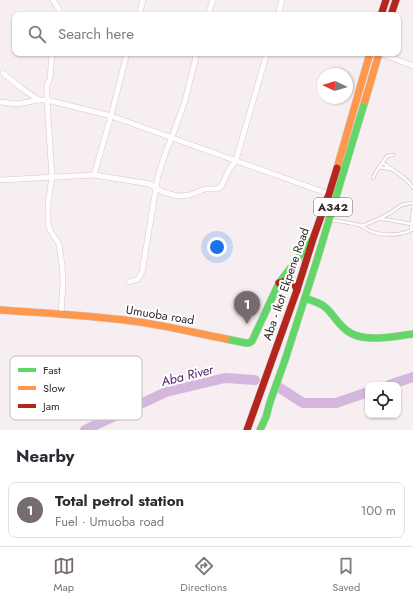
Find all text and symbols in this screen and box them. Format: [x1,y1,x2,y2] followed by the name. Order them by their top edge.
[12,12,401,56] search box
[26,23,48,45] icon: search
[58,23,134,45] text: Search here
[317,68,353,104] north arrow
[314,198,352,216] road number: A342
[258,225,314,343] street label: Aba - Ikot Ekpene Road
[207,237,227,257] your location
[234,291,260,324] pin: 1
[124,301,196,329] street label: Umuoba road
[10,356,142,420] legend
[158,360,216,391] water label: Aba River
[43,362,61,378] text: Fast
[43,380,65,396] text: Slow
[365,382,401,418] map controls
[365,382,401,418] button: locate
[41,398,60,414] text: Jam
[16,444,74,468] text: Nearby
[55,490,184,512] text: Total petrol station
[27,501,33,520] text: 1
[361,501,396,520] text: 100 m
[55,512,164,531] text: Fuel · Umuoba road
[53,555,75,595] tab: Map
[180,555,227,595] tab: Directions
[332,555,360,595] tab: Saved

